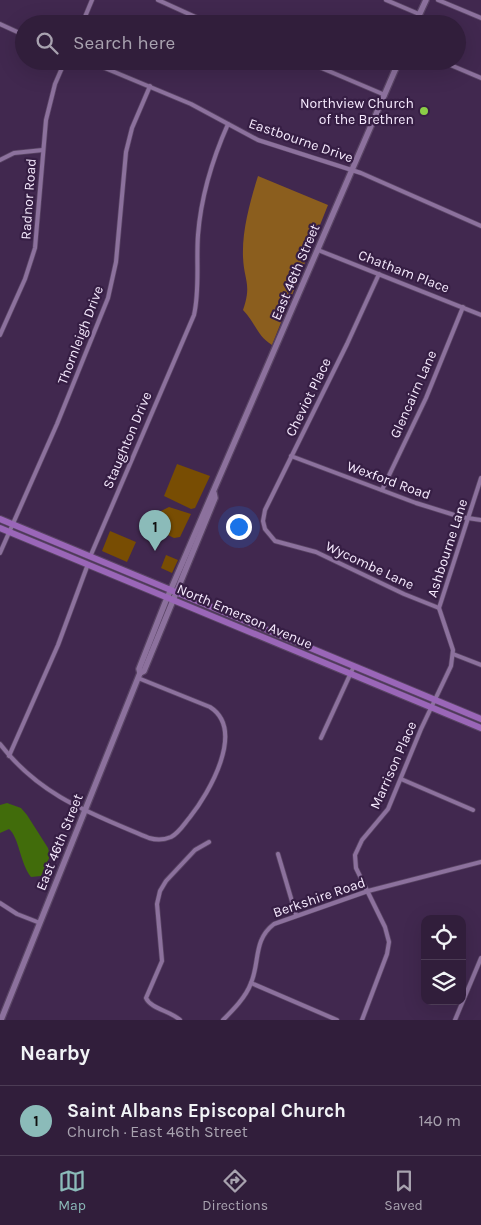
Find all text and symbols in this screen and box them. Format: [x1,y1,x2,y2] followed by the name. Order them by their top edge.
[15,15,466,70] search box
[33,29,61,57] icon: search
[73,32,175,54] text: Search here
[300,95,414,128] place label: Northview Church of the Brethren
[418,105,430,117] marker: Northview Church of the Brethren
[246,115,355,166] street label: Eastbourne Drive
[17,158,40,240] street label: Radnor Road
[268,222,323,323] street label: East 46th Street
[356,246,452,297] street label: Chatham Place
[54,283,107,387] street label: Thornleigh Drive
[386,348,440,441] street label: Glencairn Lane
[282,355,335,439] street label: Cheviot Place
[99,389,156,491] street label: Staughton Drive
[345,457,433,503] street label: Wexford Road
[424,497,471,599] street label: Ashbourne Lane
[139,510,171,551] pin: 1
[226,514,252,540] your location
[323,538,417,593] street label: Wycombe Lane
[175,580,315,653] street label: North Emerson Avenue
[366,719,420,812] street label: Marrison Place
[32,791,87,893] street label: East 46th Street
[271,874,368,921] street label: Berkshire Road
[421,915,466,1005] map controls
[421,915,466,960] button: locate
[421,960,466,1005] button: layers
[20,1041,90,1065] text: Nearby
[67,1100,346,1122] text: Saint Albans Episcopal Church
[33,1111,39,1130] text: 1
[419,1111,461,1130] text: 140 m
[67,1122,248,1141] text: Church · East 46th Street
[58,1167,86,1214] tab: Map
[202,1167,268,1214] tab: Directions
[384,1167,423,1214] tab: Saved

